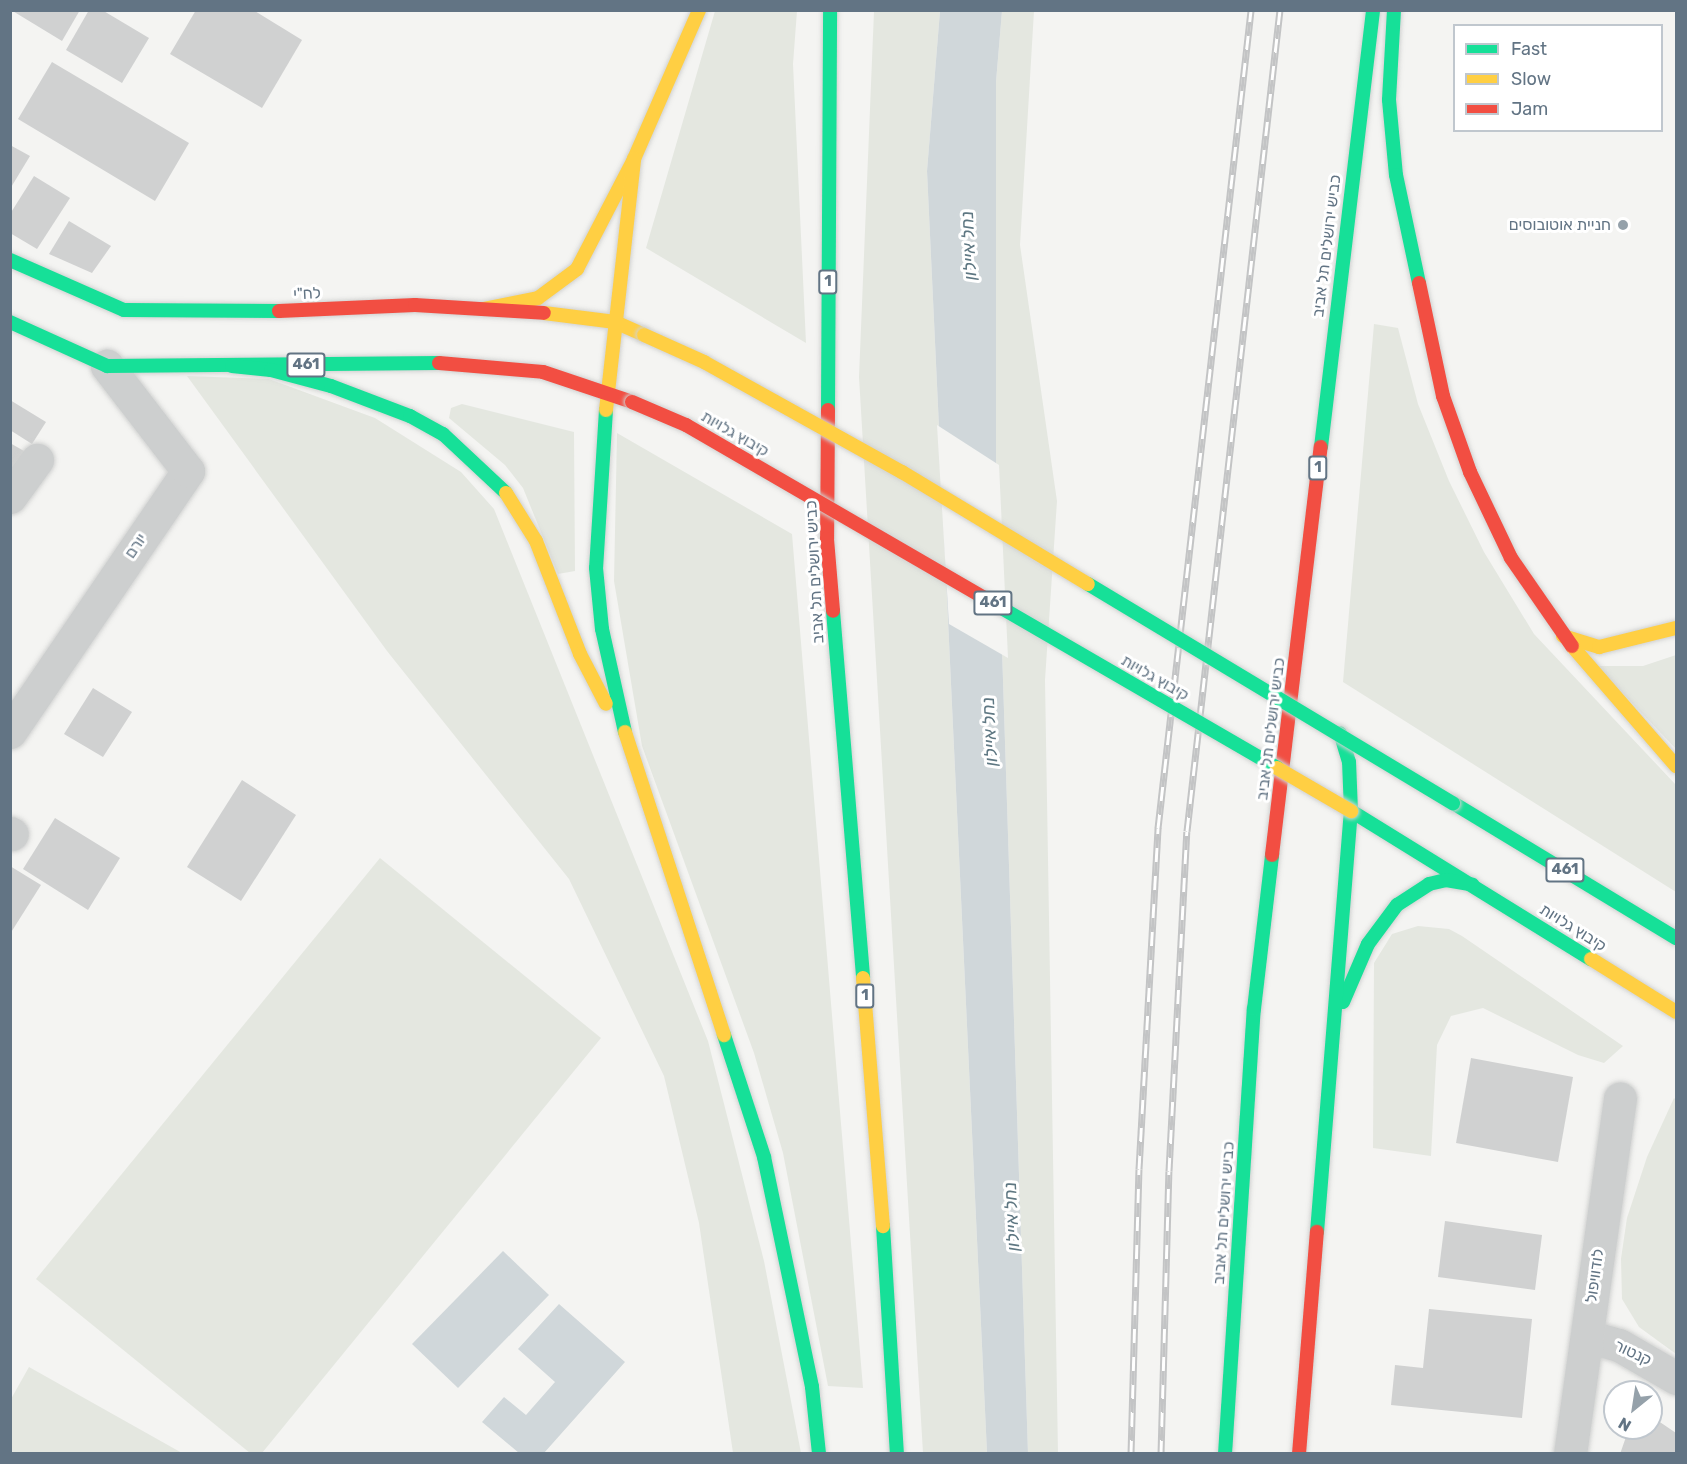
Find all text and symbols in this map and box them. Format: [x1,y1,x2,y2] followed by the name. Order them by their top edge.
[1453,24,1663,132] legend
[1511,38,1547,60] text: Fast
[1511,68,1551,90] text: Slow
[1511,98,1548,120] text: Jam
[1309,173,1345,319] street label: כביש ירושלים תל אביב
[956,211,982,281] water label: נחל איילון
[1509,215,1611,235] place label: חניית אוטובוסים
[1616,218,1630,232] marker: חניית אוטובוסים
[818,270,838,294] road number: 1
[293,284,321,304] street label: לח"י
[285,353,327,377] road number: 461
[697,407,773,461] street label: קיבוץ גלויות
[1308,456,1328,480] road number: 1
[802,500,828,644] street label: כביש ירושלים תל אביב
[121,530,151,562] street label: יורם
[972,591,1014,615] road number: 461
[1117,651,1193,705] street label: קיבוץ גלויות
[1253,656,1289,802] street label: כביש ירושלים תל אביב
[977,697,1003,767] water label: נחל איילון
[1544,858,1586,882] road number: 461
[1536,900,1610,956] street label: קיבוץ גלויות
[854,984,876,1008] road number: 1
[1209,1141,1239,1285] street label: כביש ירושלים תל אביב
[999,1182,1025,1252] water label: נחל איילון
[1582,1248,1608,1304] street label: לודוויפול
[1611,1336,1655,1370] street label: קנטור
[1603,1380,1663,1440] north arrow
[1615,1413,1634,1435] text: N

